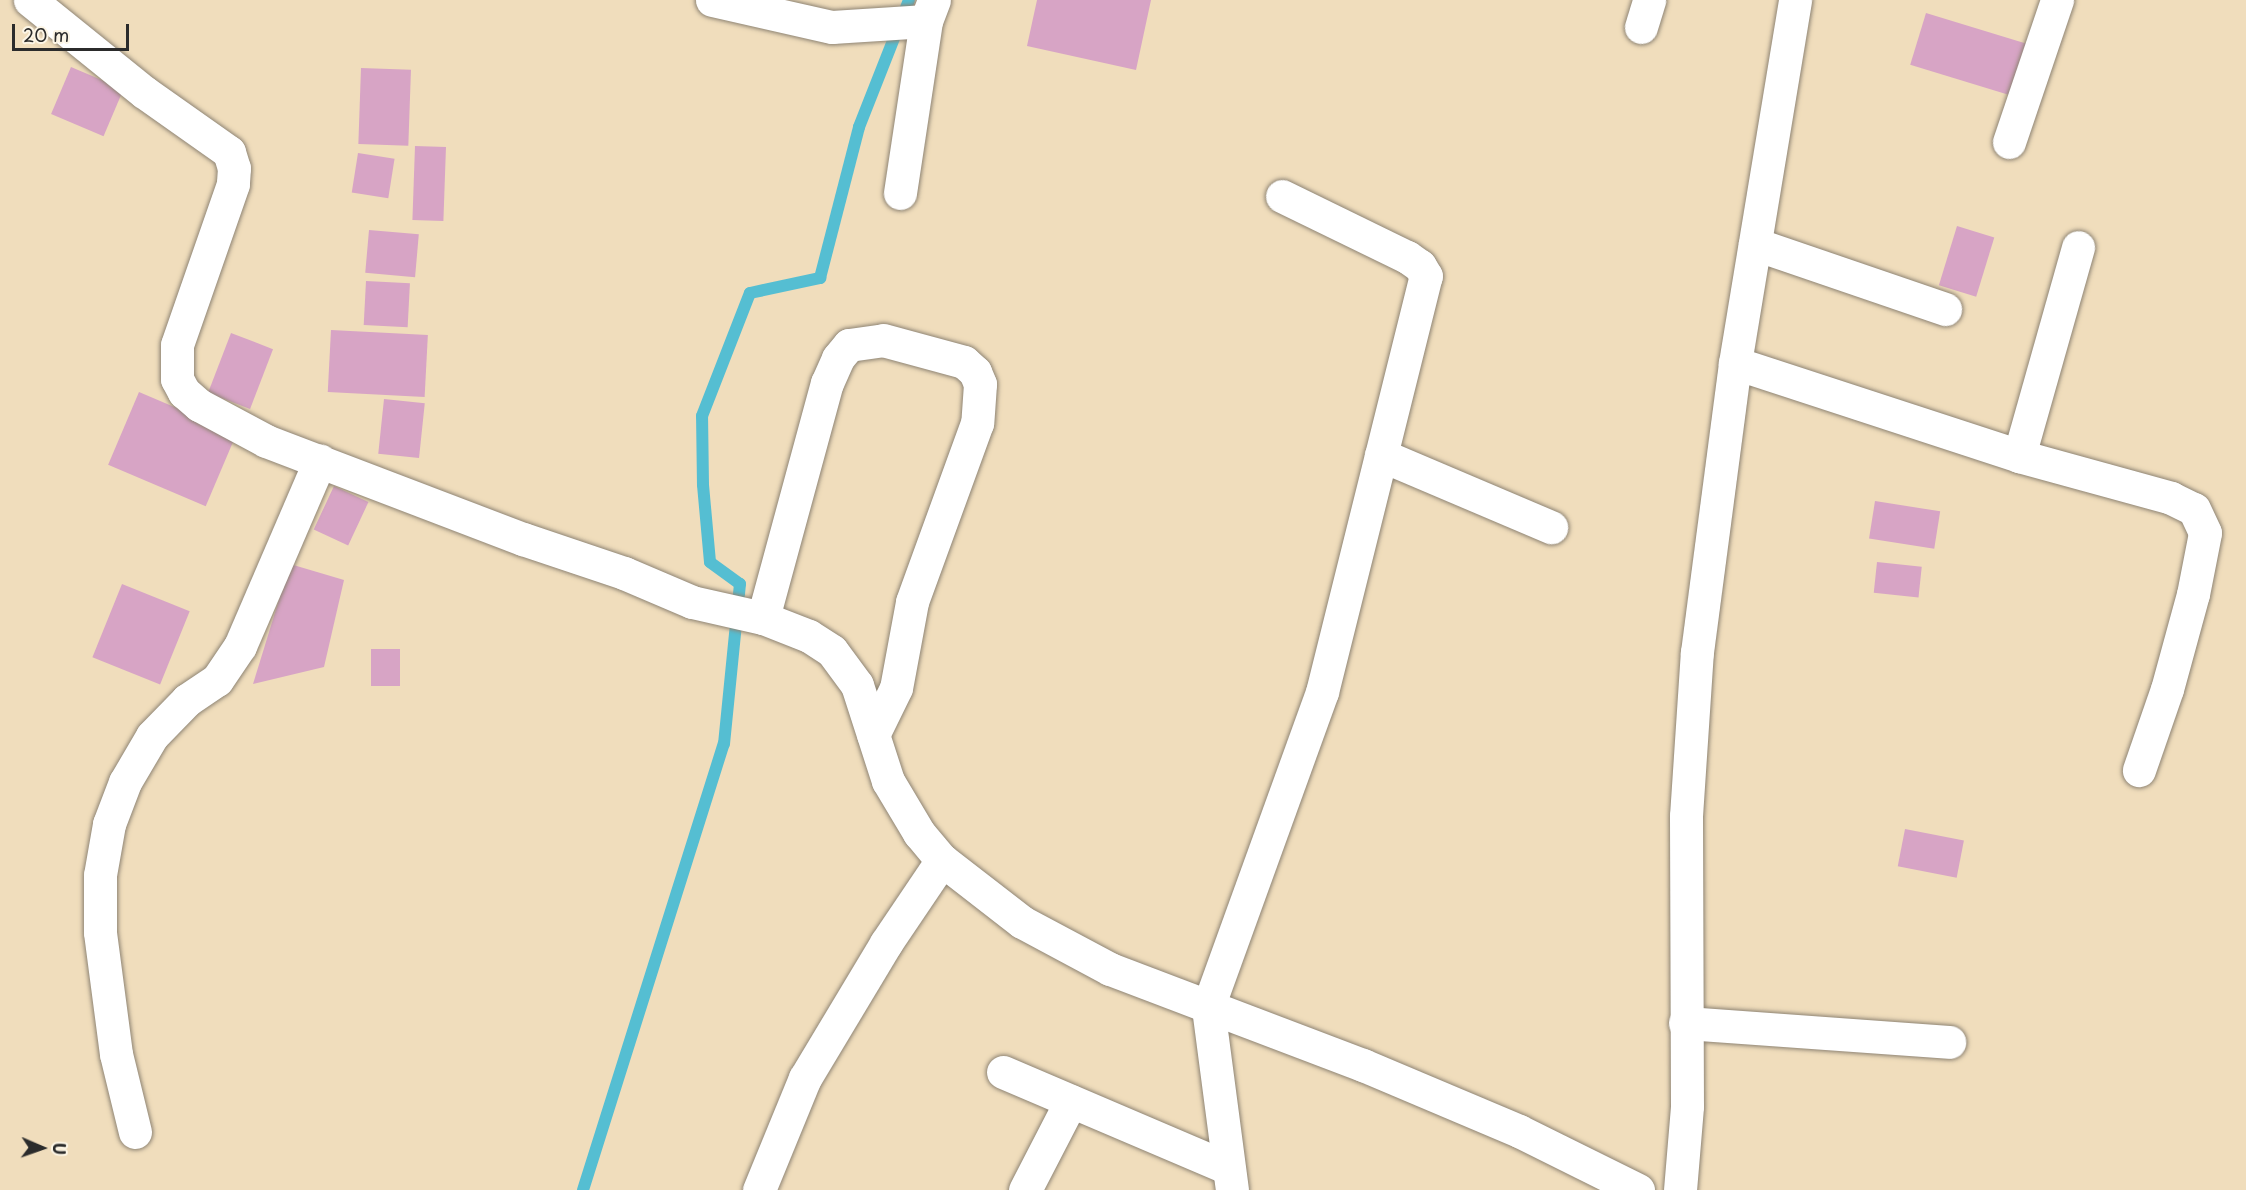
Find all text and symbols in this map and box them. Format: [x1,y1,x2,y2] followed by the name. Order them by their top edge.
[15,12,132,50] scale bar
[23,21,69,48] text: 20 m
[12,1118,72,1178] north arrow
[48,1142,72,1155] text: U

